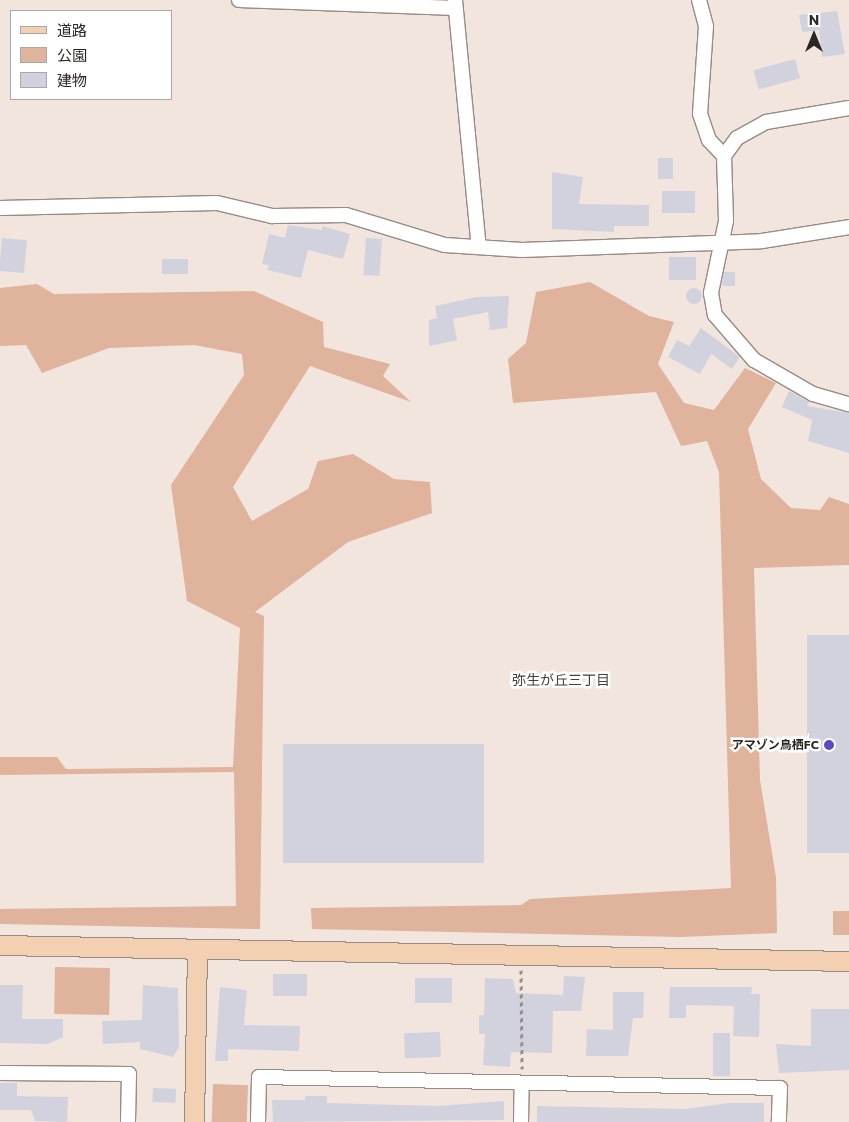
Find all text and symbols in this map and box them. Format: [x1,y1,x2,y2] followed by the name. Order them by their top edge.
[10,10,172,100] legend
[789,10,839,60] north arrow
[809,11,819,28] text: N
[57,21,87,39] text: 道路
[57,46,87,64] text: 公園
[57,71,87,89] text: 建物
[512,672,610,688] district label: 弥生が丘三丁目
[732,738,819,752] place label: アマゾン鳥栖FC
[823,739,835,751] marker: アマゾン鳥栖FC

